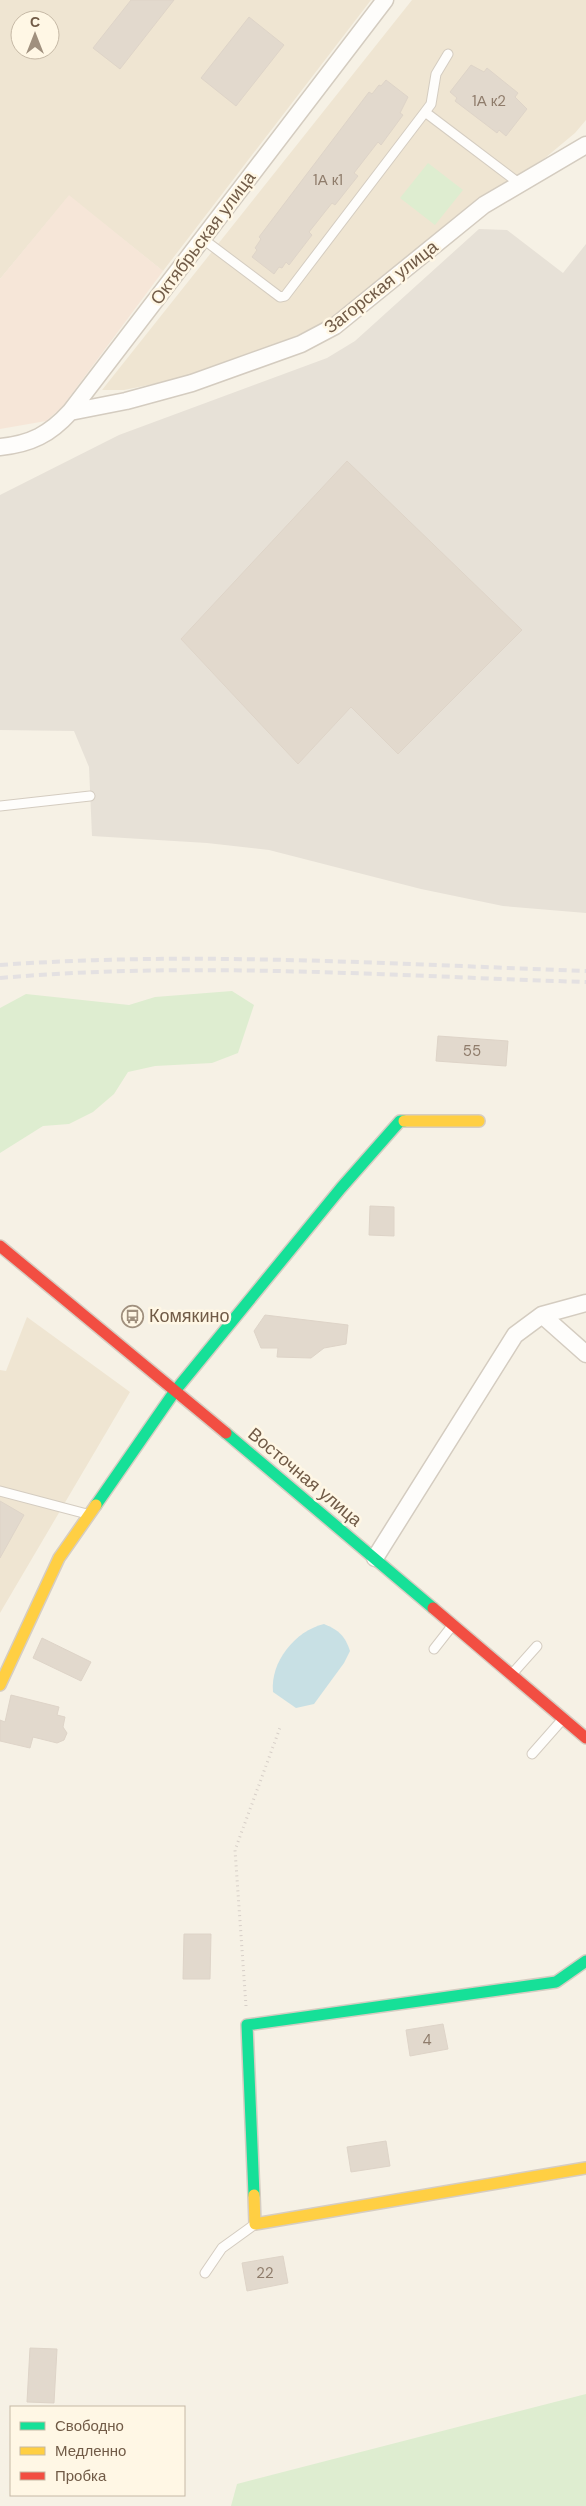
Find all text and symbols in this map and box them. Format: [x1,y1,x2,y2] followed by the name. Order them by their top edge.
[10,10,60,60] north arrow
[30,13,40,31] text: С
[472,91,506,111] house number: 1А к2
[145,166,262,310] street label: Октябрьская улица
[313,170,343,190] house number: 1А к1
[319,234,444,339] street label: Загорская улица
[463,1041,481,1061] house number: 55
[121,1304,145,1328] bus stop icon: Комякино
[149,1304,230,1328] place label: Комякино
[243,1422,368,1532] street label: Восточная улица
[422,2030,432,2050] house number: 4
[256,2263,274,2283] house number: 22
[10,2406,185,2496] legend
[55,2416,124,2436] text: Свободно
[55,2441,126,2461] text: Медленно
[55,2466,107,2486] text: Пробка

